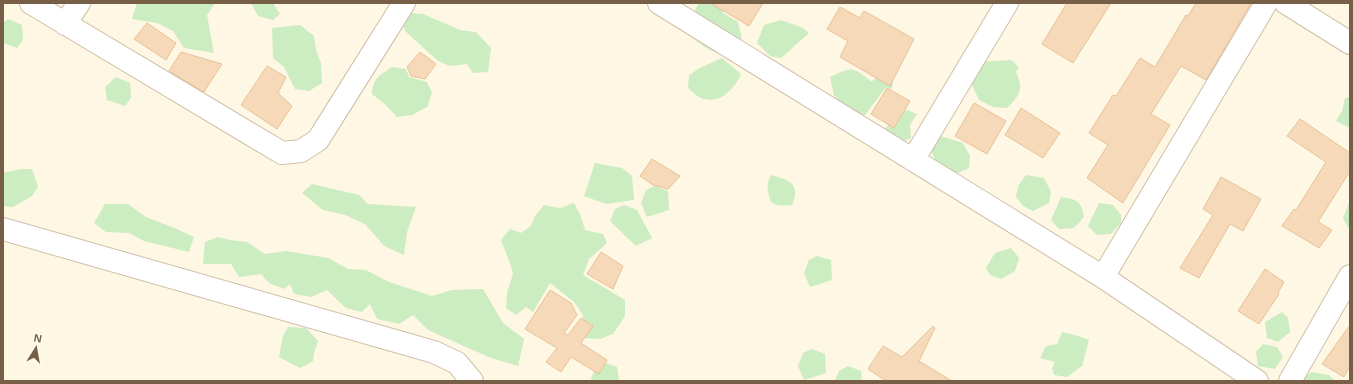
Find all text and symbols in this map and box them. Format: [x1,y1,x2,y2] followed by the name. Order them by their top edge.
[16,328,56,368] north arrow
[33,332,43,345] text: N

